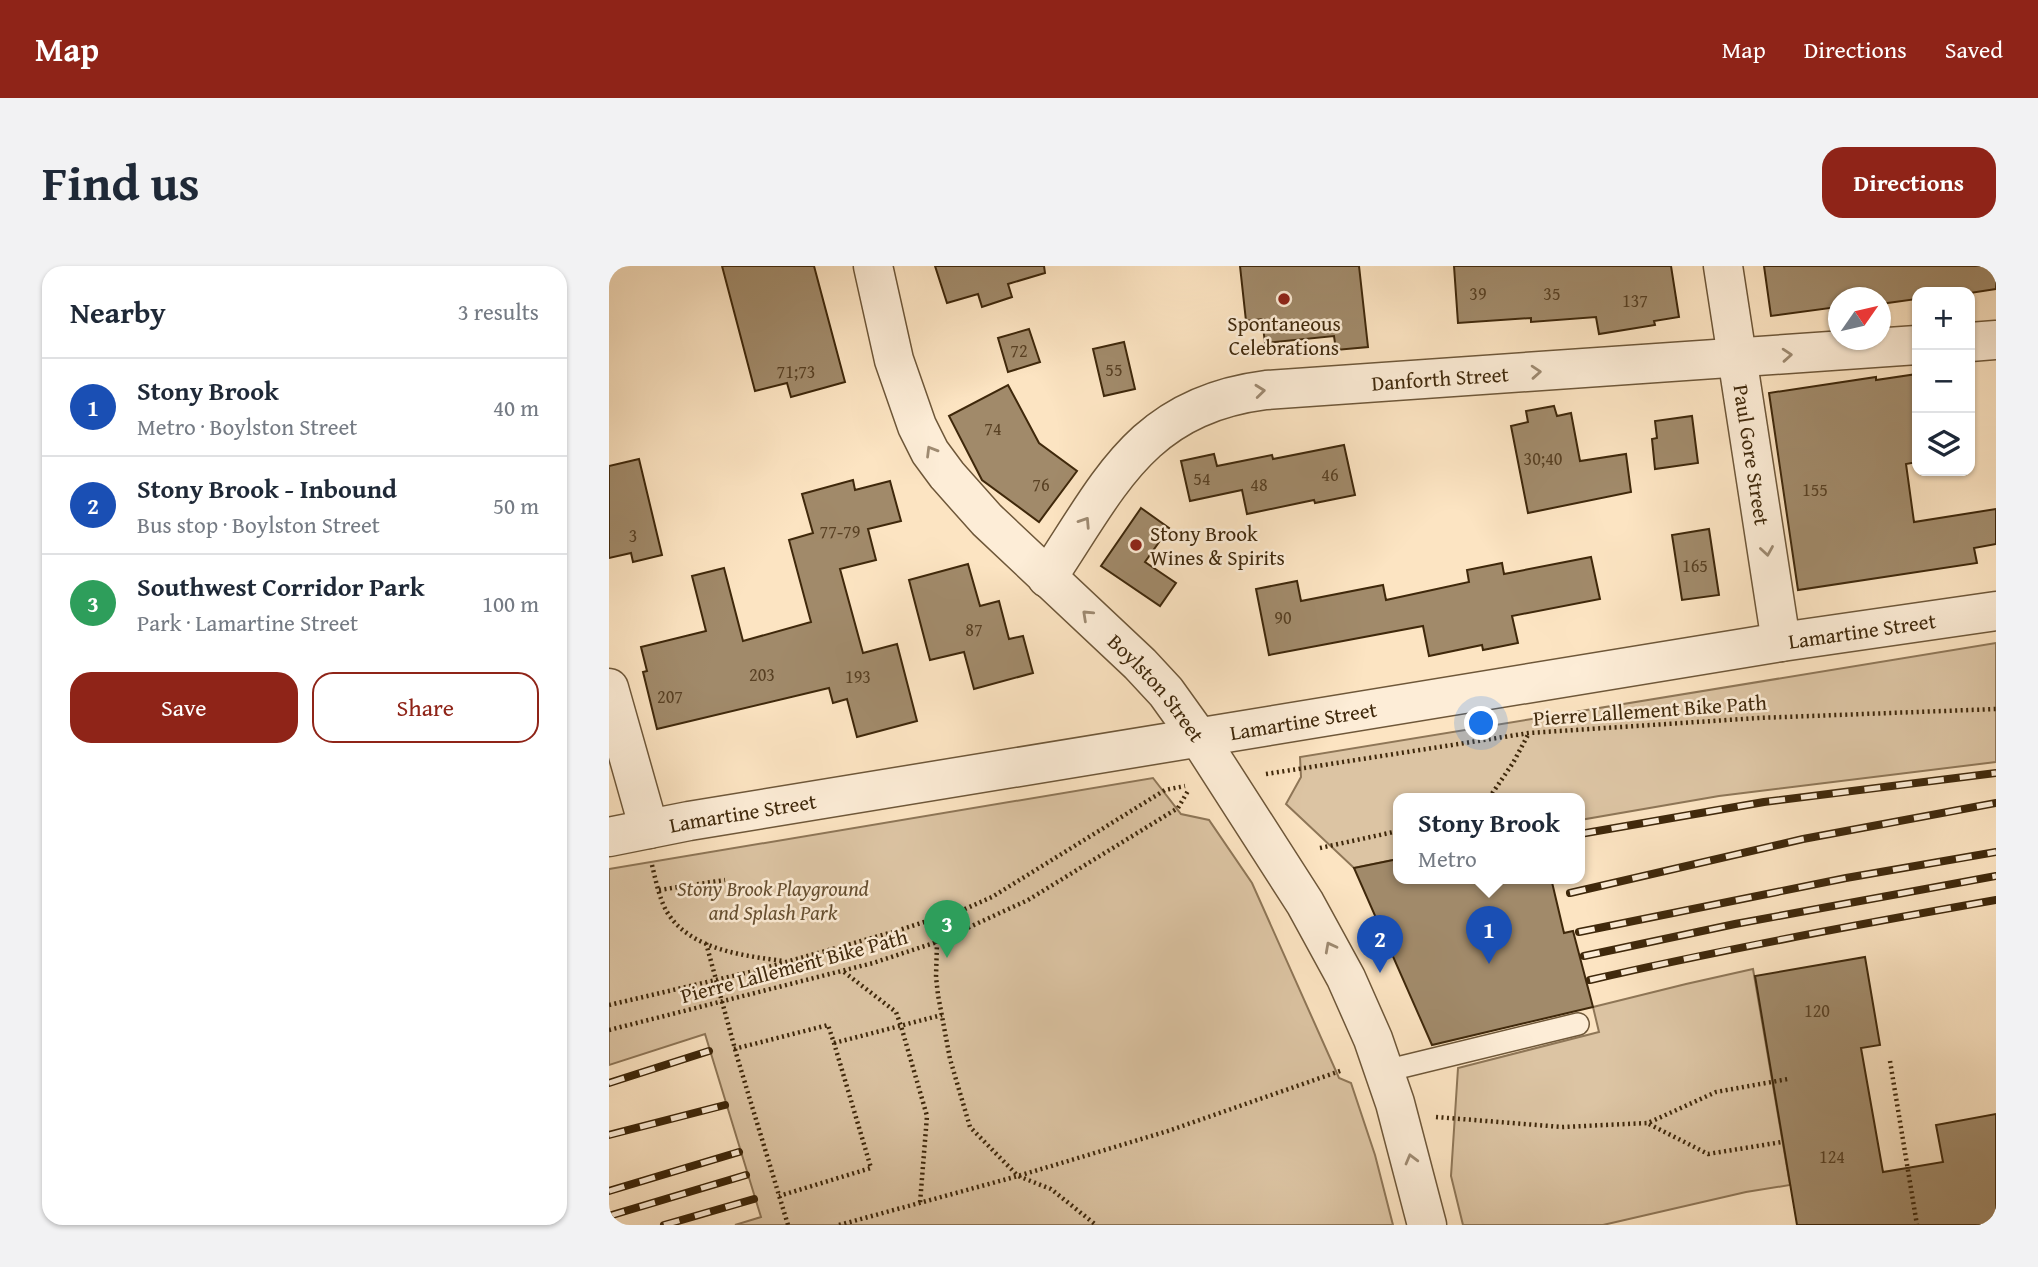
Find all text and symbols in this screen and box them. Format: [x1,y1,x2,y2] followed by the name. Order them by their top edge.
[35,25,99,73] text: Map
[1722,32,1766,67] text: Map
[1804,32,1907,67] text: Directions
[1945,32,2003,67] text: Saved
[42,146,200,218] text: Find us
[1822,147,1996,218] button: Directions
[1469,280,1487,307] house number: 39
[1543,280,1561,307] house number: 35
[1622,287,1648,314] house number: 137
[1828,287,1891,350] north arrow
[1912,287,1975,476] map controls
[1912,287,1975,350] button: +
[70,290,166,334] text: Nearby
[1276,291,1292,307] marker: Spontaneous Celebrations
[458,295,539,328] text: 3 results
[1227,308,1341,363] place label: Spontaneous Celebrations
[1010,337,1028,364] house number: 72
[1782,348,1793,363] one-way arrow
[1912,350,1975,413] button: −
[1105,356,1123,383] house number: 55
[776,358,816,385] house number: 71;73
[1370,358,1510,398] street label: Danforth Street
[1530,365,1541,380] one-way arrow
[137,371,279,410] text: Stony Brook
[1726,382,1778,528] street label: Paul Gore Street
[1254,384,1266,399] one-way arrow
[87,391,99,424] text: 1
[493,391,539,424] text: 40 m
[137,410,357,443] text: Metro · Boylston Street
[1912,413,1975,476] button: layers
[984,415,1002,442] house number: 74
[1523,445,1563,472] house number: 30;40
[926,446,939,459] one-way arrow
[1321,461,1339,488] house number: 46
[1193,465,1211,492] house number: 54
[137,469,397,508] text: Stony Brook - Inbound
[1032,471,1050,498] house number: 76
[1250,471,1268,498] house number: 48
[1802,476,1828,503] house number: 155
[87,489,99,522] text: 2
[493,489,539,522] text: 50 m
[137,508,380,541] text: Bus stop · Boylston Street
[1077,516,1090,529] one-way arrow
[820,518,860,545] house number: 77-79
[1150,518,1285,573] place label: Stony Brook Wines & Spirits
[629,522,637,549] house number: 3
[1128,537,1144,553] marker: Stony Brook Wines & Spirits
[1759,546,1774,557] one-way arrow
[1682,552,1708,579] house number: 165
[137,567,424,606] text: Southwest Corridor Park
[87,587,99,620] text: 3
[482,587,539,620] text: 100 m
[1274,604,1292,631] house number: 90
[1786,604,1938,656] street label: Lamartine Street
[137,606,358,639] text: Park · Lamartine Street
[1082,611,1095,624] one-way arrow
[965,616,983,643] house number: 87
[1101,626,1213,749] street label: Boylston Street
[749,661,775,688] house number: 203
[845,663,871,690] house number: 193
[70,672,298,743] button: Save
[312,672,539,743] button: Share
[657,683,683,710] house number: 207
[1532,686,1768,734] street label: Pierre Lallement Bike Path
[1227,693,1380,748] street label: Lamartine Street
[1464,706,1498,740] your location
[666,785,819,840] street label: Lamartine Street
[1393,793,1585,884] popup
[1418,803,1560,842] text: Stony Brook
[1418,842,1477,875] text: Metro
[677,873,869,928] park label: Stony Brook Playground and Splash Park
[924,900,970,958] pin: 3
[1466,906,1512,964] pin: 1
[1357,915,1403,973] pin: 2
[677,921,911,1011] street label: Pierre Lallement Bike Path
[1324,942,1338,954] one-way arrow
[1804,997,1830,1024] house number: 120
[1819,1143,1845,1170] house number: 124
[1405,1153,1419,1165] one-way arrow

